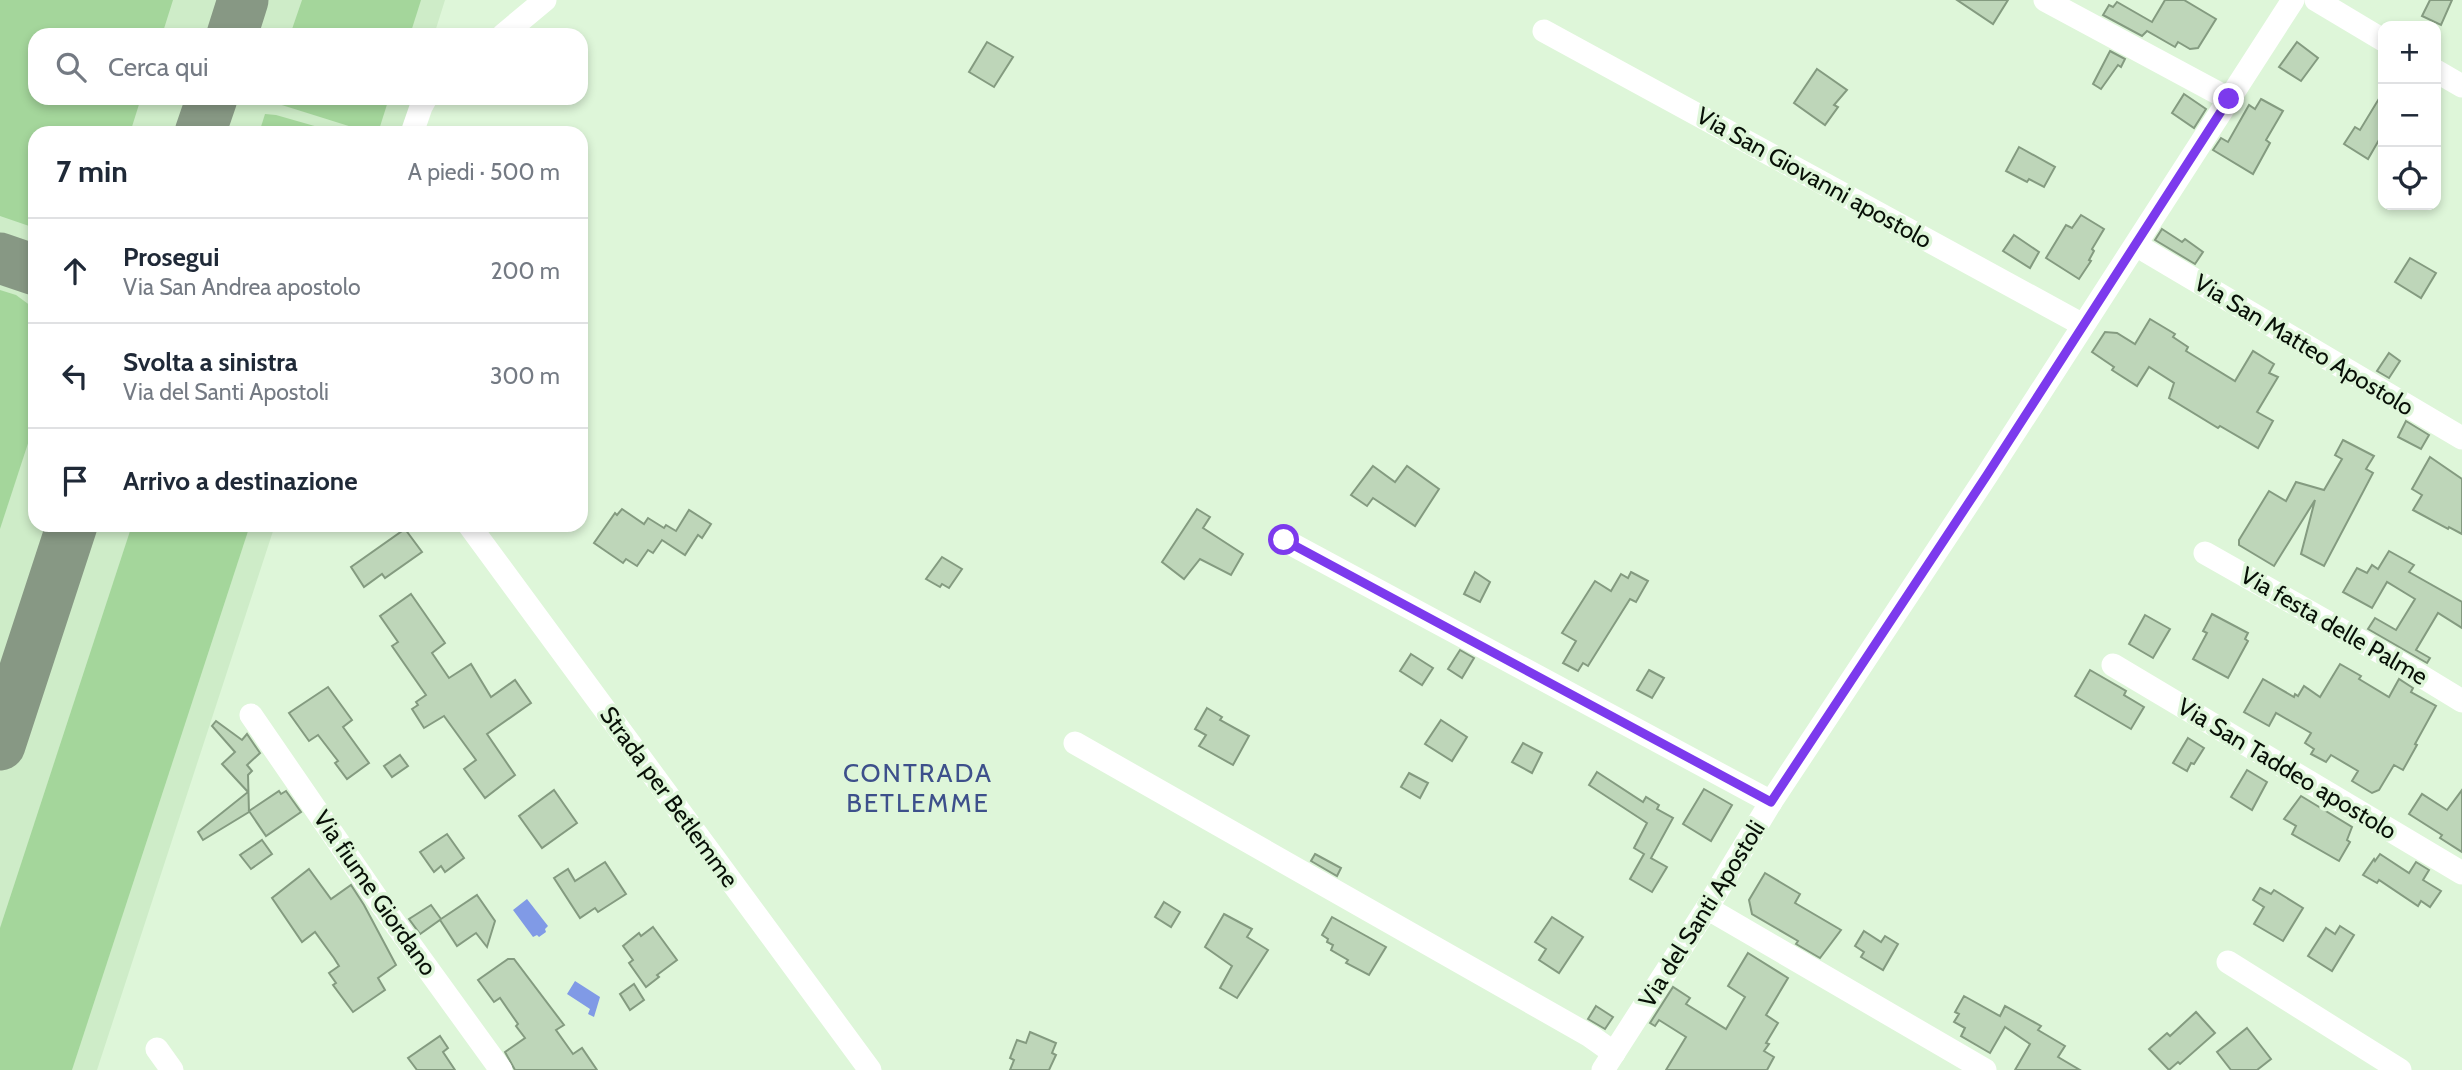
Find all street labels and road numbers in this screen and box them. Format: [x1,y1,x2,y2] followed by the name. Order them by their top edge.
[1692,101,1937,254] street label: Via San Giovanni apostolo
[2189,268,2419,422] street label: Via San Matteo Apostolo
[2236,560,2433,691] street label: Via festa delle Palme
[2172,692,2402,845] street label: Via San Taddeo apostolo
[594,701,745,893] street label: Strada per Betlemme
[308,805,443,981] street label: Via fiume Giordano
[1632,815,1771,1013] street label: Via del Santi Apostoli

